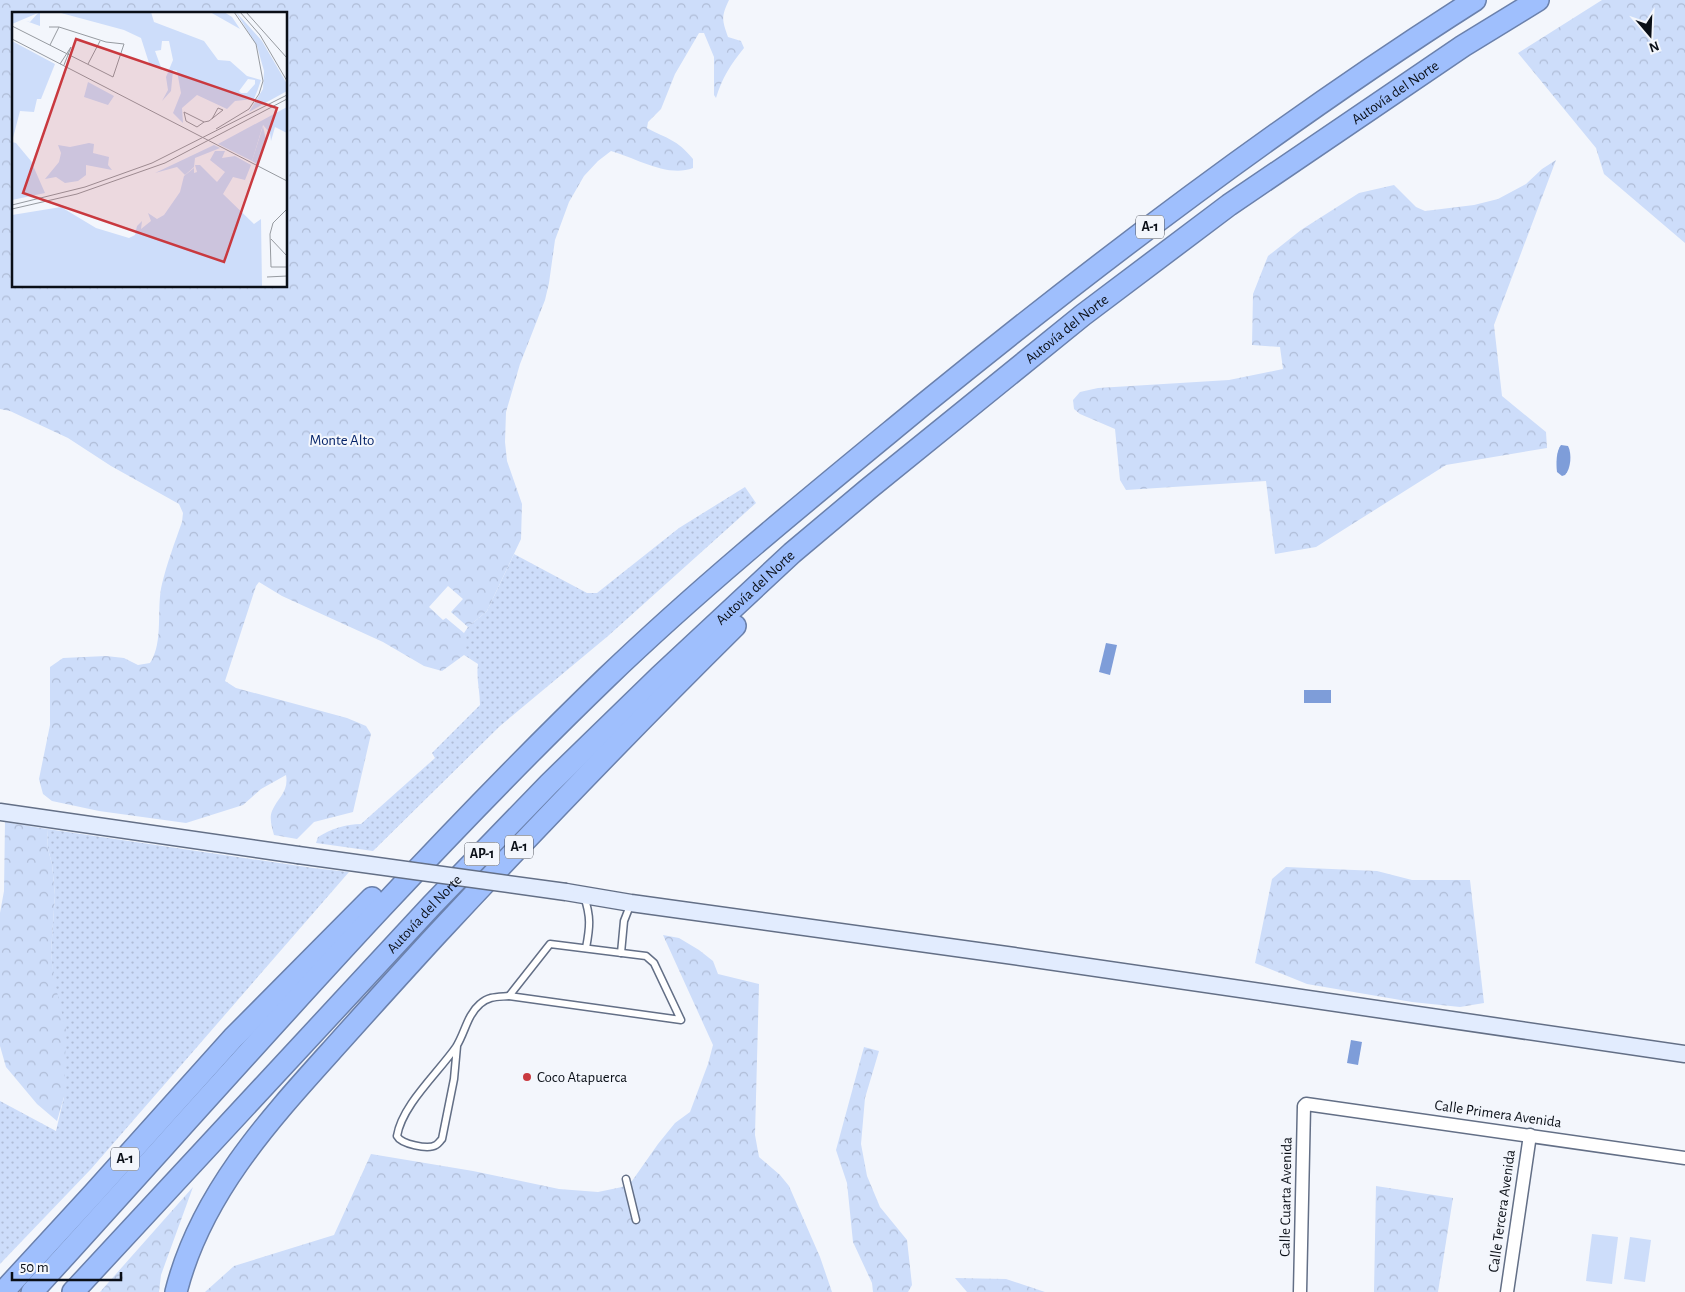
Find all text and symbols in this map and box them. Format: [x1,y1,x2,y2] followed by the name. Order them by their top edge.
[1625,10,1675,60] north arrow
[12,12,288,288] inset map
[1647,38,1661,55] text: N
[1349,57,1441,127] street label: Autovía del Norte
[1136,216,1164,238] road number: A-1
[1022,291,1111,366] street label: Autovía del Norte
[310,433,374,448] park label: Monte Alto
[713,547,797,628] street label: Autovía del Norte
[505,836,533,859] road number: A-1
[464,842,500,866] road number: AP-1
[384,872,465,956] street label: Autovía del Norte
[537,1070,627,1085] place label: Coco Atapuerca
[521,1071,533,1083] marker: Coco Atapuerca
[1434,1098,1563,1130] street label: Calle Primera Avenida
[1277,1137,1295,1257] street label: Calle Cuarta Avenida
[111,1148,139,1170] road number: A-1
[1486,1149,1518,1273] street label: Calle Tercera Avenida
[12,1250,121,1282] scale bar
[20,1260,49,1275] text: 50 m

